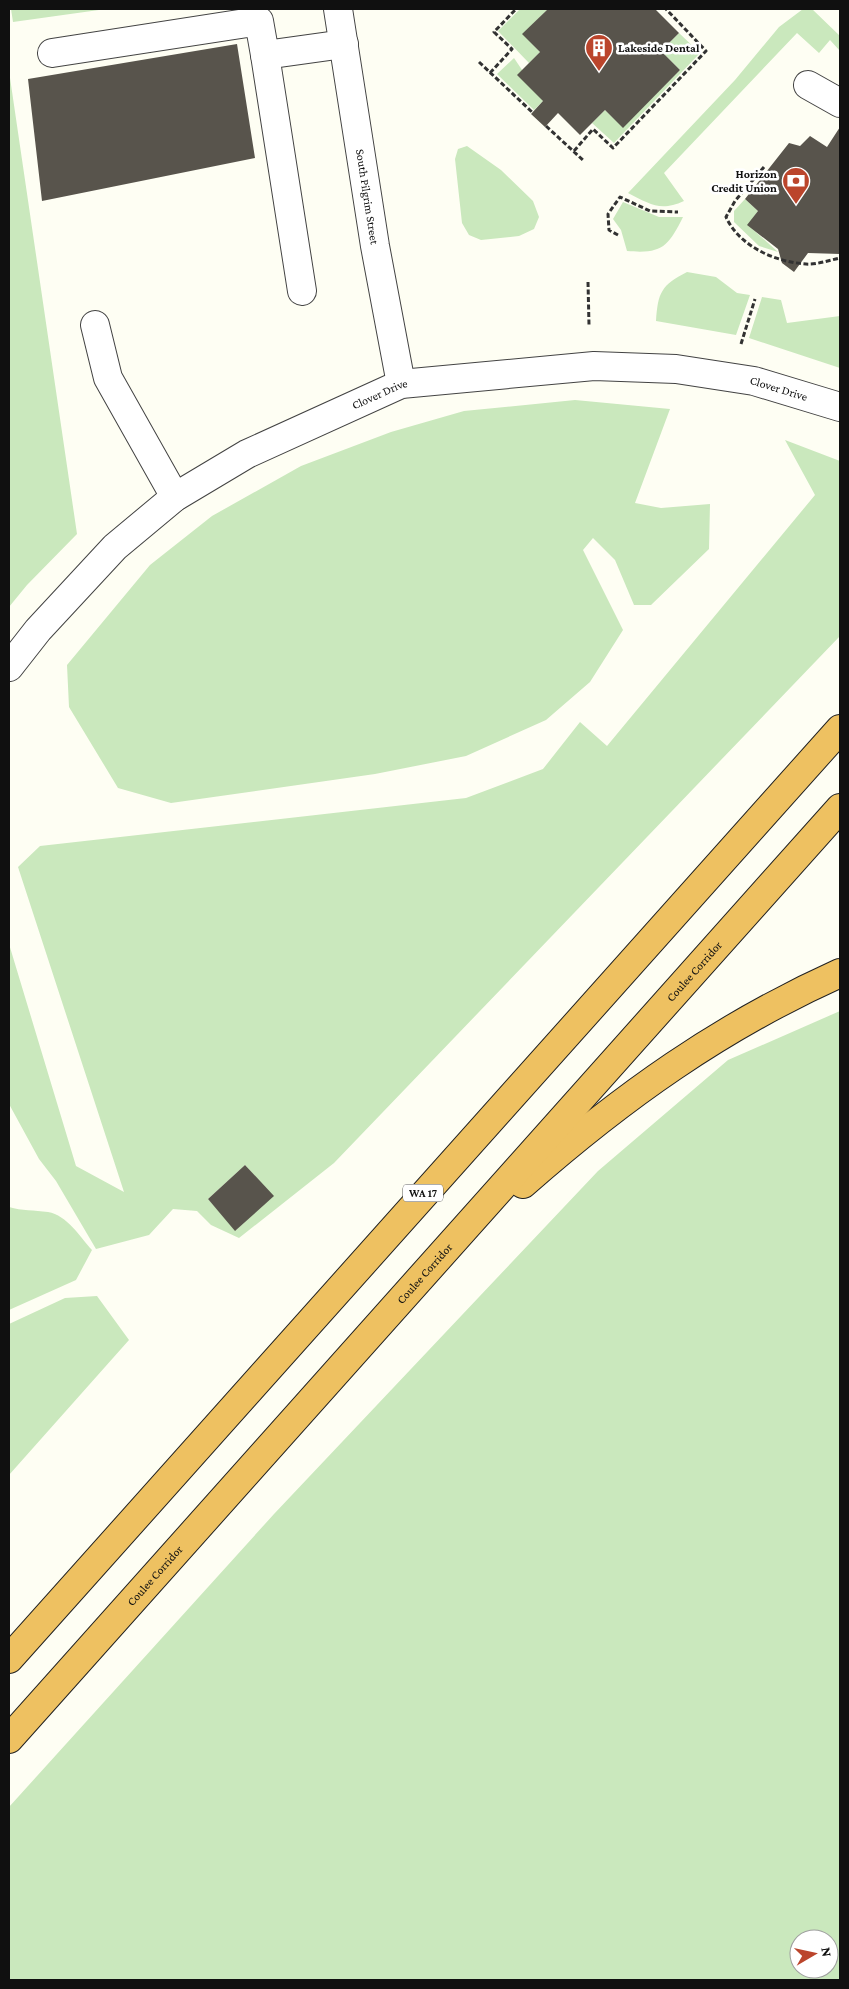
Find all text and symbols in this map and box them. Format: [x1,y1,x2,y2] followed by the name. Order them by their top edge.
[584,33,614,72] building icon: Lakeside Dental
[618,41,700,55] place label: Lakeside Dental
[353,148,382,246] street label: South Pilgrim Street
[781,166,811,205] bank icon: Horizon Credit Union
[711,167,777,195] place label: Horizon Credit Union
[749,373,809,404] street label: Clover Drive
[350,376,408,412] street label: Clover Drive
[664,938,725,1005] street label: Coulee Corridor
[403,1184,443,1202] road number: WA 17
[394,1240,456,1307] street label: Coulee Corridor
[124,1542,186,1609] street label: Coulee Corridor
[789,1929,839,1979] north arrow
[818,1946,836,1958] text: N

